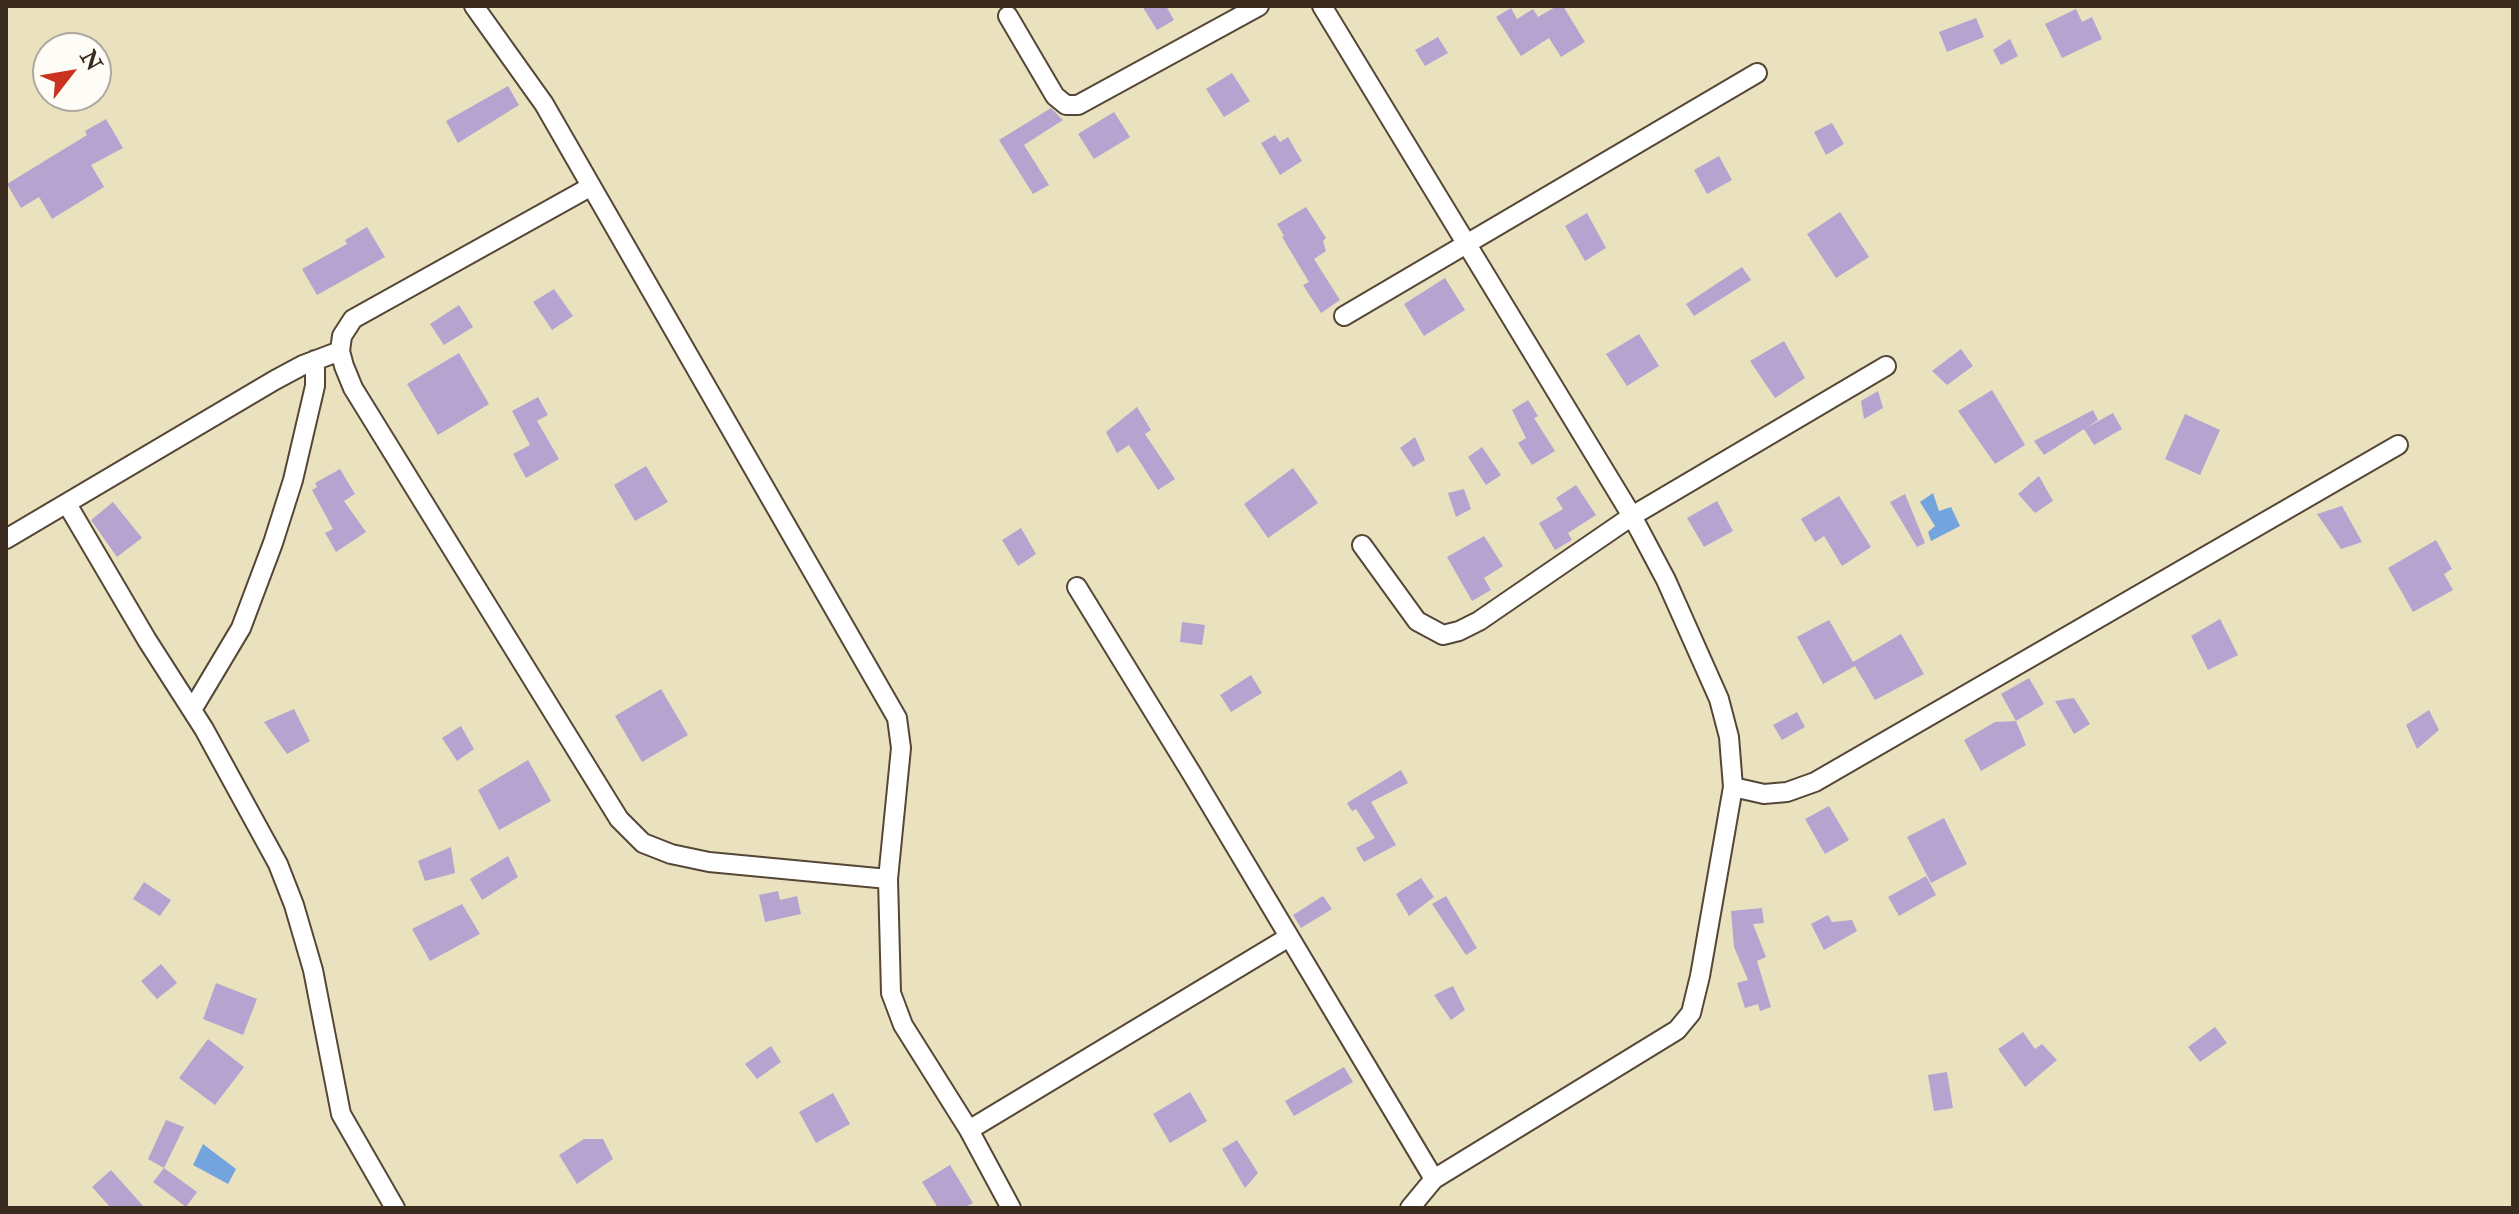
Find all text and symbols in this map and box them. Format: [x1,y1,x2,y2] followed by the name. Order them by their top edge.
[32,32,112,112] north arrow
[74,45,108,76] text: N

